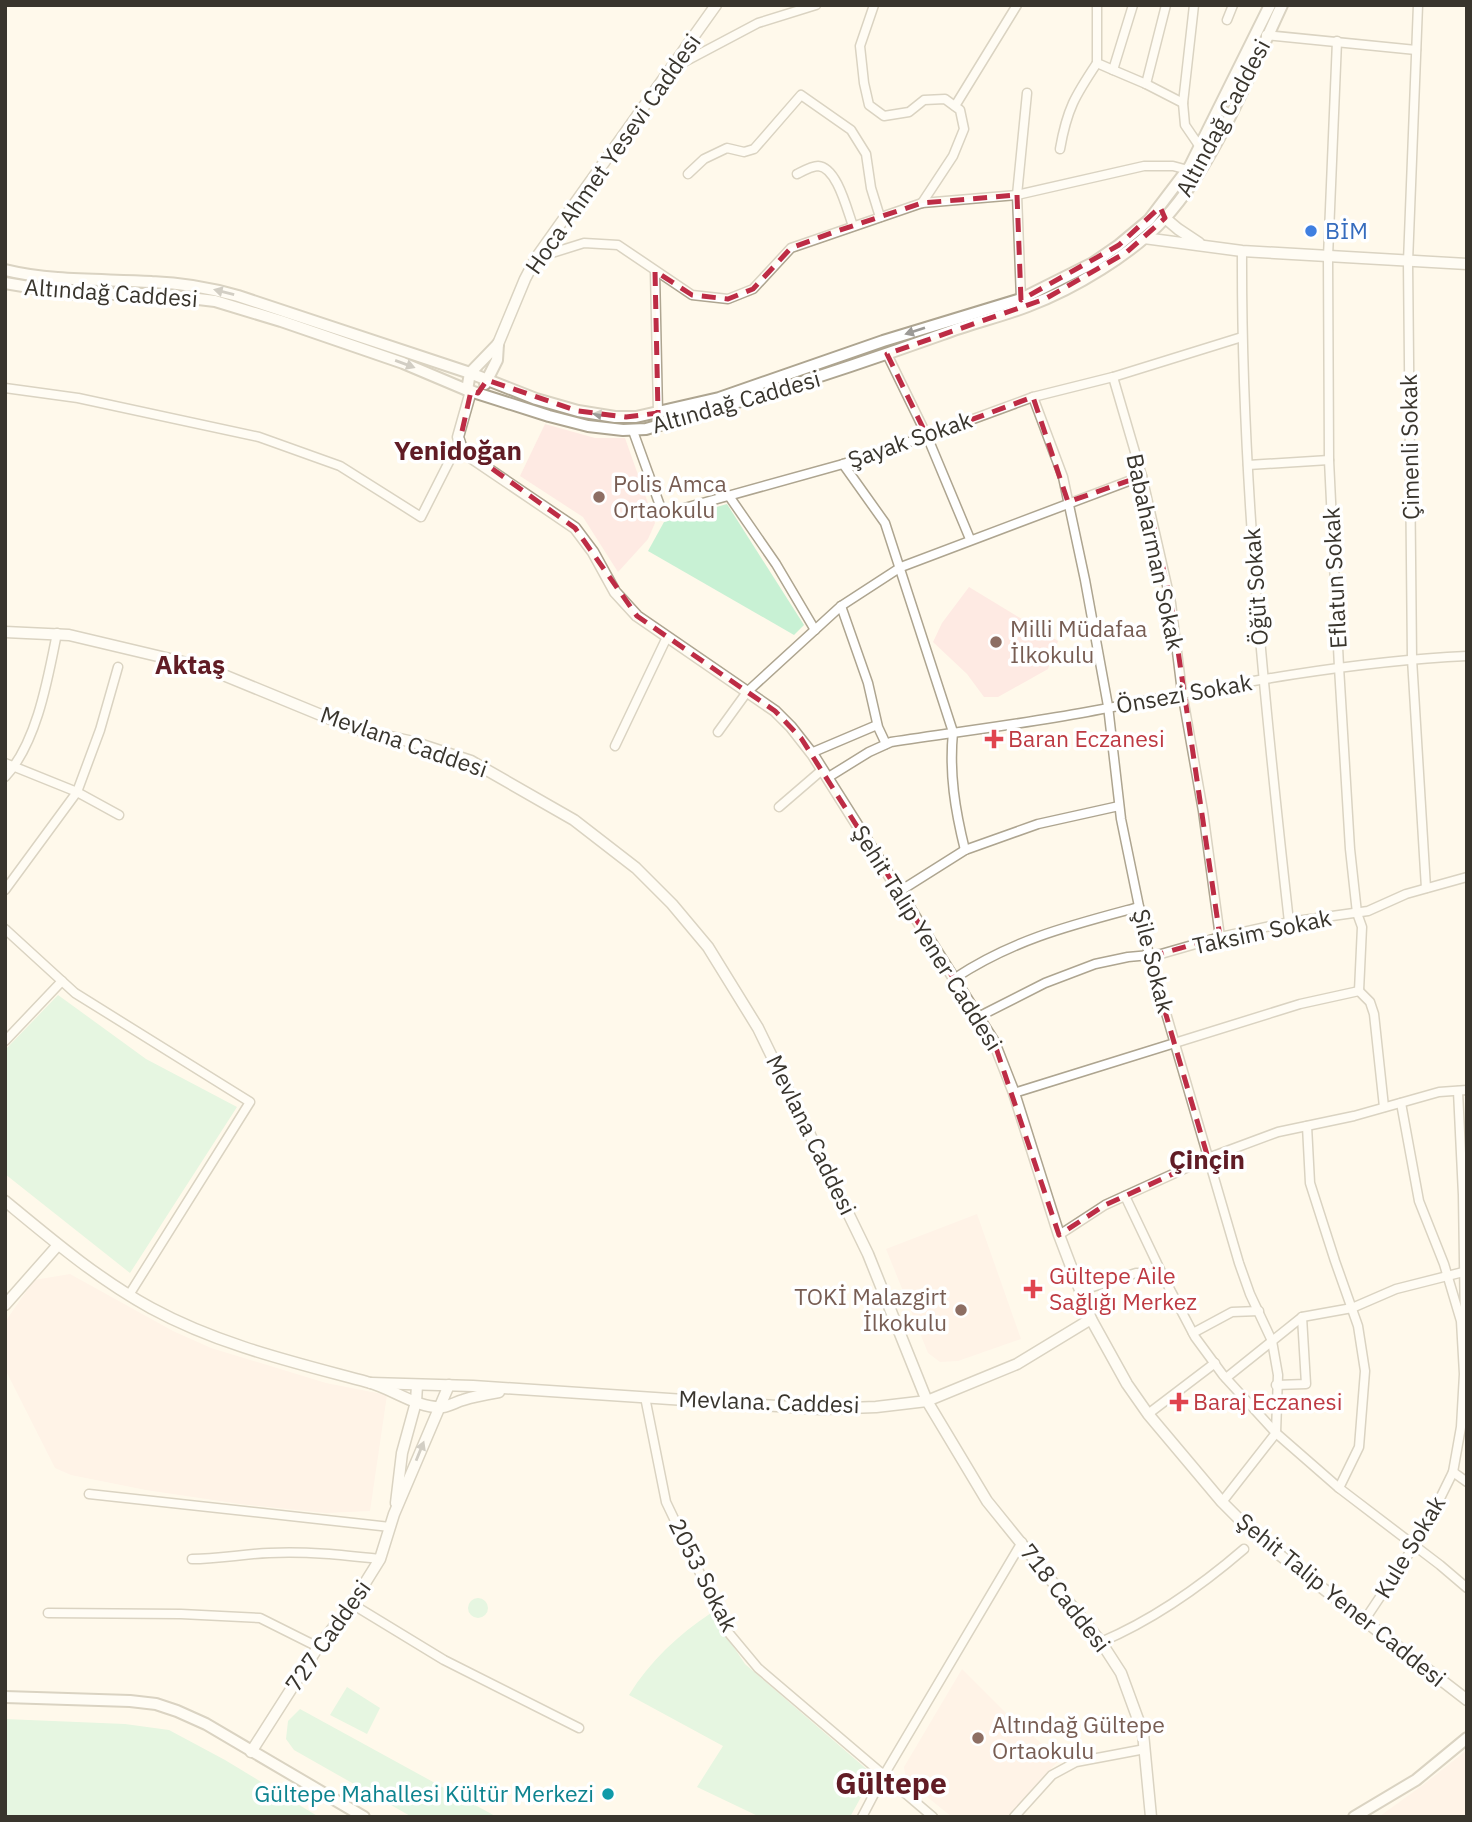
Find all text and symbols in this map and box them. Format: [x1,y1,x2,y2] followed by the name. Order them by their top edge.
[518,27,707,279] street label: Hoca Ahmet Yesevi Caddesi
[1168,34,1276,201] street label: Altındağ Caddesi
[1325,215,1368,245] place label: BİM
[1303,223,1319,239] marker: BİM
[23,271,199,313] street label: Altındağ Caddesi
[213,286,235,297] one-way arrow
[905,326,926,337] one-way arrow
[394,359,415,370] one-way arrow
[648,363,823,439] street label: Altındağ Caddesi
[1393,374,1425,520] street label: Çimenli Sokak
[844,404,976,474] street label: Şayak Sokak
[592,409,614,420] one-way arrow
[394,433,522,467] district label: Yenidoğan
[1120,451,1191,653] street label: Babaharman Sokak
[613,468,727,524] place label: Polis Amca Ortaokulu
[591,489,607,505] marker: Polis Amca Ortaokulu
[1315,507,1353,650] street label: Eflatun Sokak
[1236,527,1274,647] street label: Öğüt Sokak
[1010,613,1147,669] place label: Milli Müdafaa İlkokulu
[988,634,1004,650] marker: Milli Müdafaa İlkokulu
[155,647,225,681] district label: Aktaş
[1113,666,1254,720] street label: Önsezi Sokak
[317,698,492,784] street label: Mevlana Caddesi
[1008,723,1165,753] place label: Baran Eczanesi
[986,731,1002,747] marker: Baran Eczanesi
[846,819,1010,1056] street label: Şehit Talip Yener Caddesi
[1190,902,1334,960] street label: Taksim Sokak
[1127,906,1181,1016] street label: Şile Sokak
[760,1050,864,1220] street label: Mevlana Caddesi
[1169,1142,1245,1176] district label: Çinçin
[1049,1260,1197,1316] place label: Gültepe Aile Sağlığı Merkez
[1023,1279,1043,1299] marker: Gültepe Aile Sağlığı Merkez
[794,1281,947,1337] place label: TOKİ Malazgirt İlkokulu
[953,1302,969,1318] marker: TOKİ Malazgirt İlkokulu
[678,1383,860,1419] street label: Mevlana. Caddesi
[1193,1386,1342,1416] place label: Baraj Eczanesi
[1171,1394,1187,1410] marker: Baraj Eczanesi
[414,1440,425,1461] one-way arrow
[1367,1490,1451,1603] street label: Kule Sokak
[1231,1506,1452,1693] street label: Şehit Talip Yener Caddesi
[663,1513,745,1636] street label: 2053 Sokak
[1014,1537,1118,1658] street label: 718 Caddesi
[278,1574,377,1697] street label: 727 Caddesi
[992,1709,1165,1765] place label: Altındağ Gültepe Ortaokulu
[970,1730,986,1746] marker: Altındağ Gültepe Ortaokulu
[835,1763,947,1802] district label: Gültepe
[254,1778,594,1808] place label: Gültepe Mahallesi Kültür Merkezi
[600,1786,616,1802] marker: Gültepe Mahallesi Kültür Merkezi

